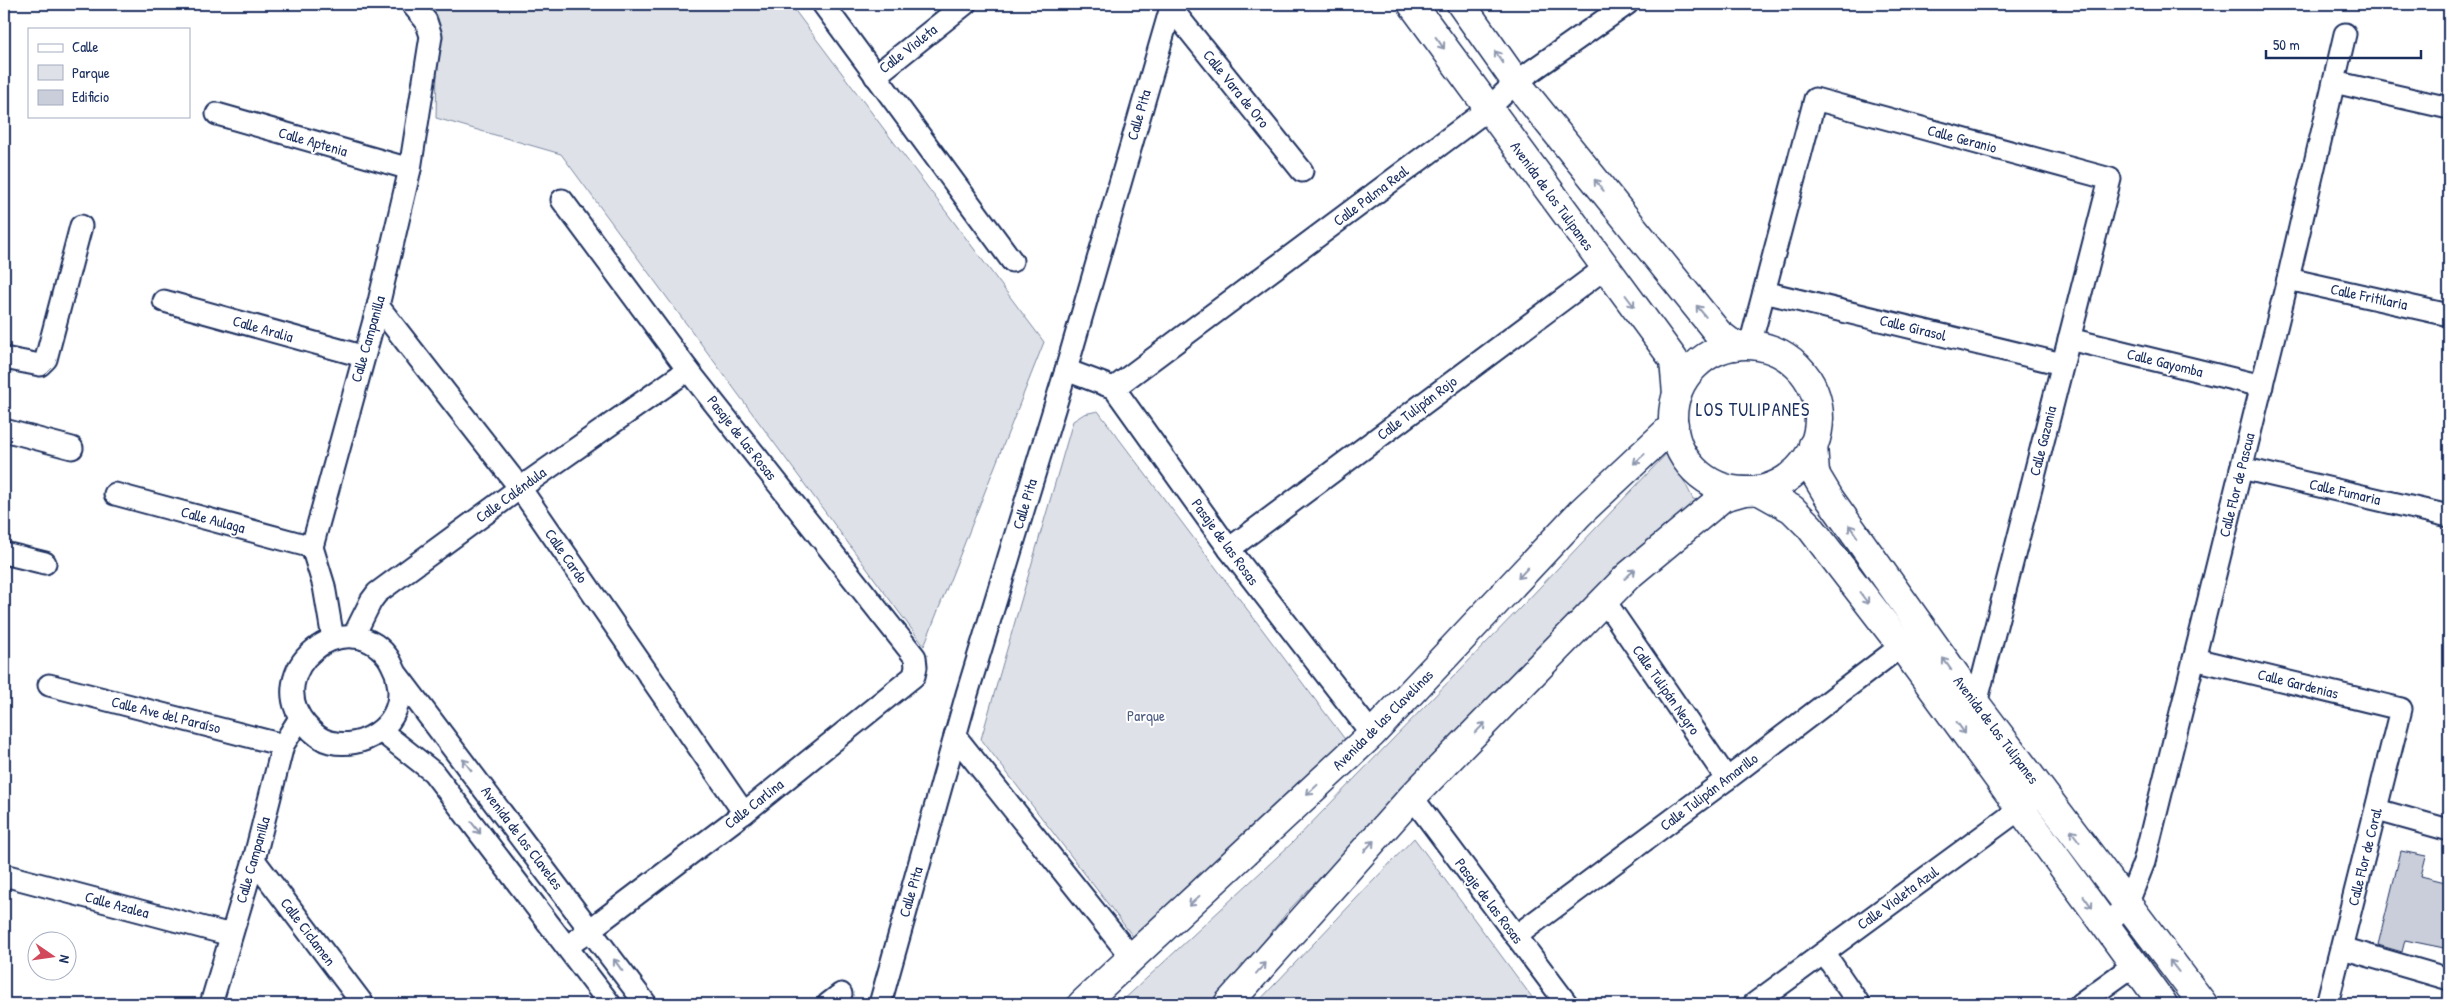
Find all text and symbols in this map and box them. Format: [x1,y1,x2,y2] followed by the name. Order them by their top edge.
[874,19,941,78] street label: Calle Violeta
[28,28,190,118] legend
[2266,28,2420,60] scale bar
[2273,34,2300,55] text: 50 m
[72,36,99,57] text: Calle
[1435,36,1445,50] one-way arrow
[1198,45,1274,132] street label: Calle Vara de Oro
[1494,50,1504,64] one-way arrow
[72,62,110,83] text: Parque
[72,86,109,107] text: Edificio
[1121,87,1156,143] street label: Calle Pita
[1925,119,1999,158] street label: Calle Geranio
[276,122,350,161] street label: Calle Aptenia
[1506,137,1599,255] street label: Avenida de los Tulipanes
[1329,160,1413,231] street label: Calle Palma Real
[1594,178,1604,192] one-way arrow
[2329,278,2410,315] street label: Calle Fritilaria
[345,293,390,385] street label: Calle Campanilla
[1624,294,1635,307] one-way arrow
[1695,305,1706,318] one-way arrow
[1878,309,1949,346] street label: Calle Girasol
[230,310,296,347] street label: Calle Aralia
[2125,343,2205,382] street label: Calle Gayomba
[1372,371,1461,445] street label: Calle Tulipán Rojo
[703,391,782,485] street label: Pasaje de las Rosas
[1696,397,1810,422] district label: LOS TULIPANES
[2024,404,2061,478] street label: Calle Gazania
[2213,430,2260,539] street label: Calle Flor de Pascua
[1632,453,1645,465] one-way arrow
[471,462,550,527] street label: Calle Caléndula
[2307,473,2383,510] street label: Calle Fumaria
[1007,476,1042,532] street label: Calle Pita
[1187,494,1264,589] street label: Pasaje de las Rosas
[179,501,248,538] street label: Calle Aulaga
[540,524,593,587] street label: Calle Cardo
[1848,524,1858,538] one-way arrow
[1517,567,1529,579] one-way arrow
[1623,568,1636,580] one-way arrow
[1859,591,1870,604] one-way arrow
[1628,641,1705,739] street label: Calle Tulipán Negro
[1942,657,1952,671] one-way arrow
[2256,663,2341,704] street label: Calle Gardenias
[1328,664,1438,775] street label: Avenida de las Clavelinas
[1949,671,2044,788] street label: Avenida de los Tulipanes
[109,691,223,738] street label: Calle Ave del Paraíso
[1127,705,1165,726] park label: Parque
[1474,721,1486,734] one-way arrow
[1956,721,1967,734] one-way arrow
[1655,748,1762,835] street label: Calle Tulipán Amarillo
[462,758,472,772] one-way arrow
[720,774,788,833] street label: Calle Carlina
[476,781,569,894] street label: Avenida de los Claveles
[1306,784,1319,796] one-way arrow
[2342,806,2387,908] street label: Calle Flor de Coral
[230,814,275,906] street label: Calle Campanilla
[471,821,481,835] one-way arrow
[2070,829,2080,843] one-way arrow
[1363,840,1374,853] one-way arrow
[1450,854,1529,948] street label: Pasaje de las Rosas
[1853,861,1943,934] street label: Calle Violeta Azul
[893,864,928,920] street label: Calle Pita
[83,886,152,923] street label: Calle Azalea
[276,893,341,970] street label: Calle Ciclamen
[1187,895,1200,907] one-way arrow
[2083,895,2093,909] one-way arrow
[28,930,78,980] north arrow
[55,953,75,965] text: N
[612,959,623,972] one-way arrow
[2168,960,2179,973] one-way arrow
[1255,961,1267,974] one-way arrow

